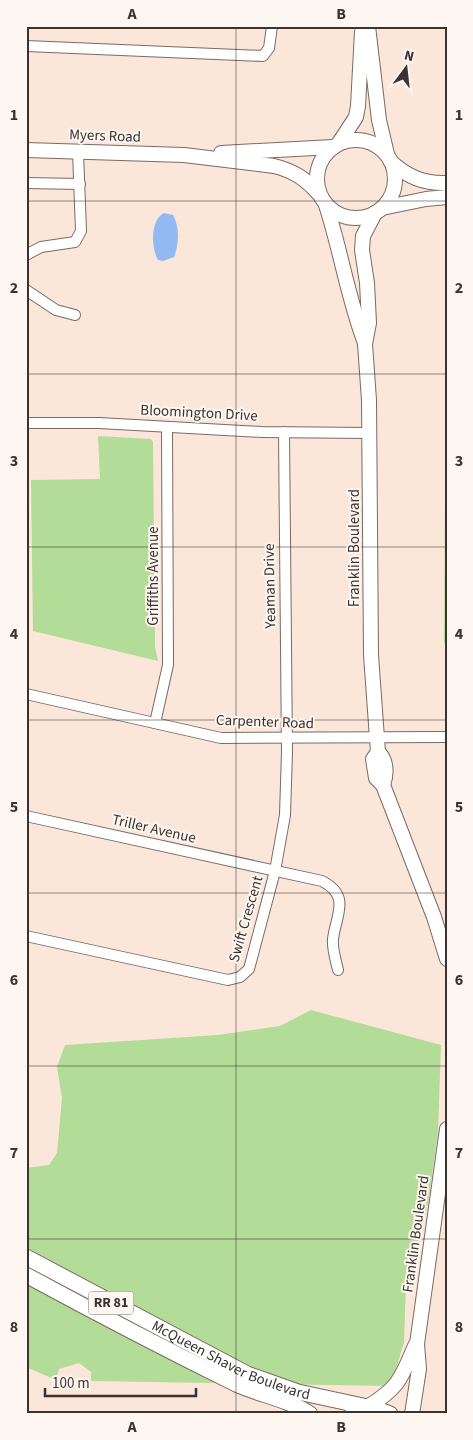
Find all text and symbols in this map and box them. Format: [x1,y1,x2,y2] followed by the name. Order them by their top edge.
[126,3,137,25] text: A
[336,3,346,25] text: B
[380,42,430,92] north arrow
[402,46,416,67] text: N
[10,104,18,126] text: 1
[455,104,463,126] text: 1
[69,124,141,148] street label: Myers Road
[10,277,18,299] text: 2
[455,277,463,299] text: 2
[140,399,258,427] street label: Bloomington Drive
[10,450,18,472] text: 3
[455,450,463,472] text: 3
[344,489,365,607] street label: Franklin Boulevard
[143,526,164,626] street label: Griffiths Avenue
[259,543,281,630] street label: Yeaman Drive
[10,623,19,645] text: 4
[455,623,464,645] text: 4
[216,710,314,734] street label: Carpenter Road
[10,796,18,818] text: 5
[455,796,463,818] text: 5
[110,809,198,849] street label: Triller Avenue
[224,873,268,965] street label: Swift Crescent
[10,969,18,991] text: 6
[455,969,463,991] text: 6
[10,1142,18,1164] text: 7
[455,1142,463,1164] text: 7
[397,1174,435,1294] street label: Franklin Boulevard
[88,1292,134,1315] road number: RR 81
[148,1315,312,1405] street label: McQueen Shaver Boulevard
[10,1316,18,1338] text: 8
[455,1316,463,1338] text: 8
[45,1365,196,1397] scale bar
[52,1373,90,1394] text: 100 m
[126,1416,137,1438] text: A
[336,1416,346,1438] text: B

